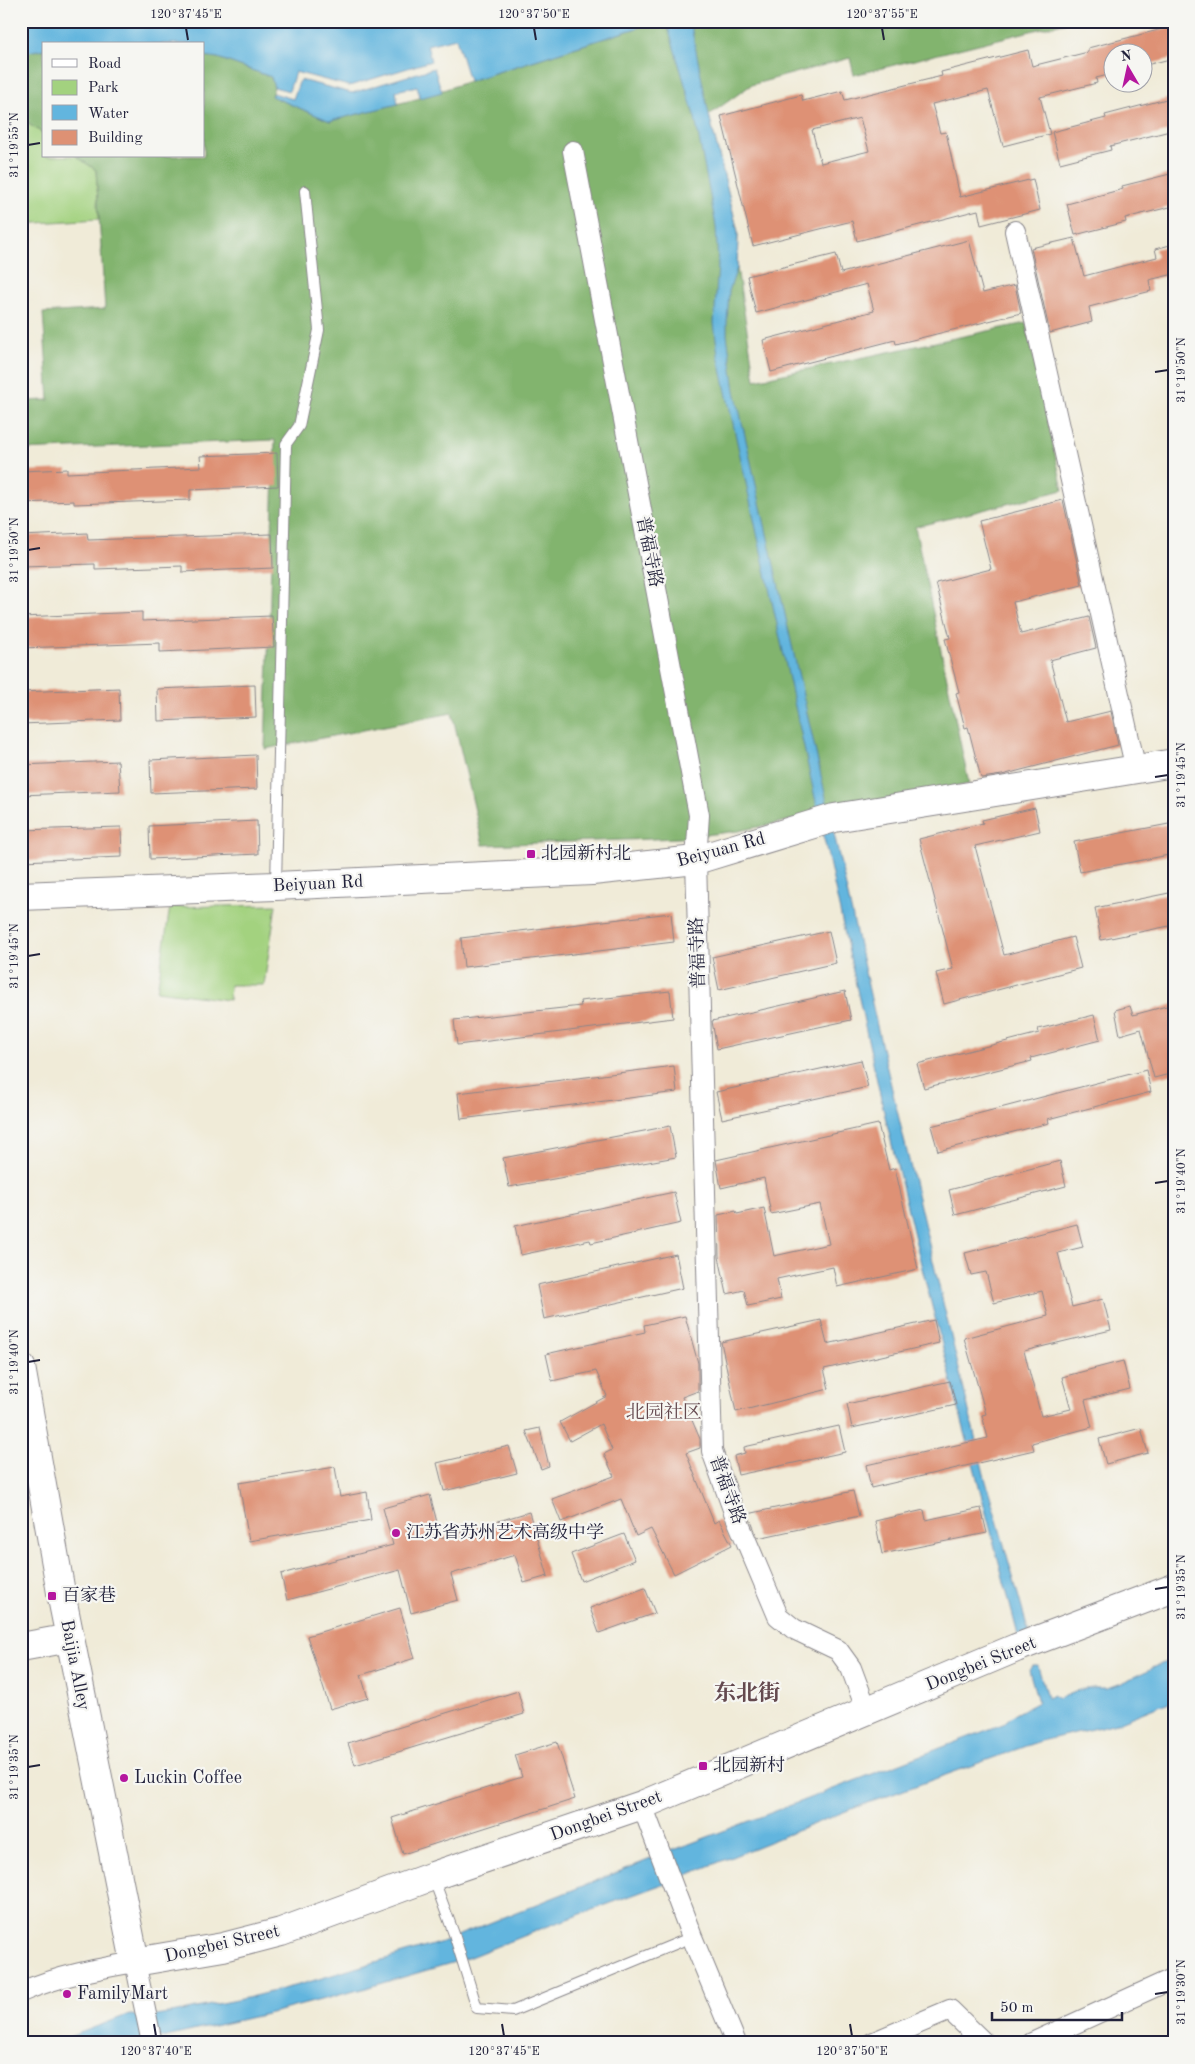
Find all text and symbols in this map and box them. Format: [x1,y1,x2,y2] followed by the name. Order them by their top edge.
[150,8,222,21] text: 120°37'45"E
[498,8,570,21] text: 120°37'50"E
[846,8,918,21] text: 120°37'55"E
[42,42,205,158] legend
[1102,42,1152,92] north arrow
[1120,48,1133,64] text: N
[88,57,122,72] text: Road
[88,81,119,96] text: Park
[88,107,129,122] text: Water
[8,112,21,178] text: 31°19'55"N
[88,131,143,146] text: Building
[1175,337,1188,403] text: 31°19'50"N
[633,515,667,589] street label: 普福寺路
[8,517,21,583] text: 31°19'50"N
[1175,742,1188,808] text: 31°19'45"N
[675,830,767,870] street label: Beiyuan Rd
[541,843,631,863] place label: 北园新村北
[525,848,537,860] marker: 北园新村北
[272,873,364,895] street label: Beiyuan Rd
[686,917,708,989] street label: 普福寺路
[8,923,21,989] text: 31°19'45"N
[1176,1148,1188,1214] text: 31°19'40"N
[9,1329,21,1395] text: 31°19'40"N
[626,1402,702,1423] district label: 北园社区
[706,1452,750,1527] street label: 普福寺路
[406,1522,604,1542] place label: 江苏省苏州艺术高级中学
[390,1527,402,1539] marker: 江苏省苏州艺术高级中学
[1175,1554,1188,1620] text: 31°19'35"N
[62,1585,116,1605] place label: 百家巷
[46,1590,58,1602] marker: 百家巷
[57,1618,93,1712] street label: Baijia Alley
[923,1634,1039,1694] street label: Dongbei Street
[714,1681,780,1705] district label: 东北街
[8,1734,21,1800] text: 31°19'35"N
[713,1755,785,1775] place label: 北园新村
[697,1760,709,1772] marker: 北园新村
[134,1769,242,1787] place label: Luckin Coffee
[118,1772,130,1784] marker: Luckin Coffee
[548,1787,664,1845] street label: Dongbei Street
[163,1922,281,1966] street label: Dongbei Street
[1176,1959,1188,2025] text: 31°19'30"N
[77,1985,168,2003] place label: FamilyMart
[61,1988,73,2000] marker: FamilyMart
[992,1989,1122,2021] scale bar
[1000,2001,1034,2016] text: 50 m
[468,2045,540,2058] text: 120°37'45"E
[816,2045,888,2058] text: 120°37'50"E
[120,2046,192,2058] text: 120°37'40"E

